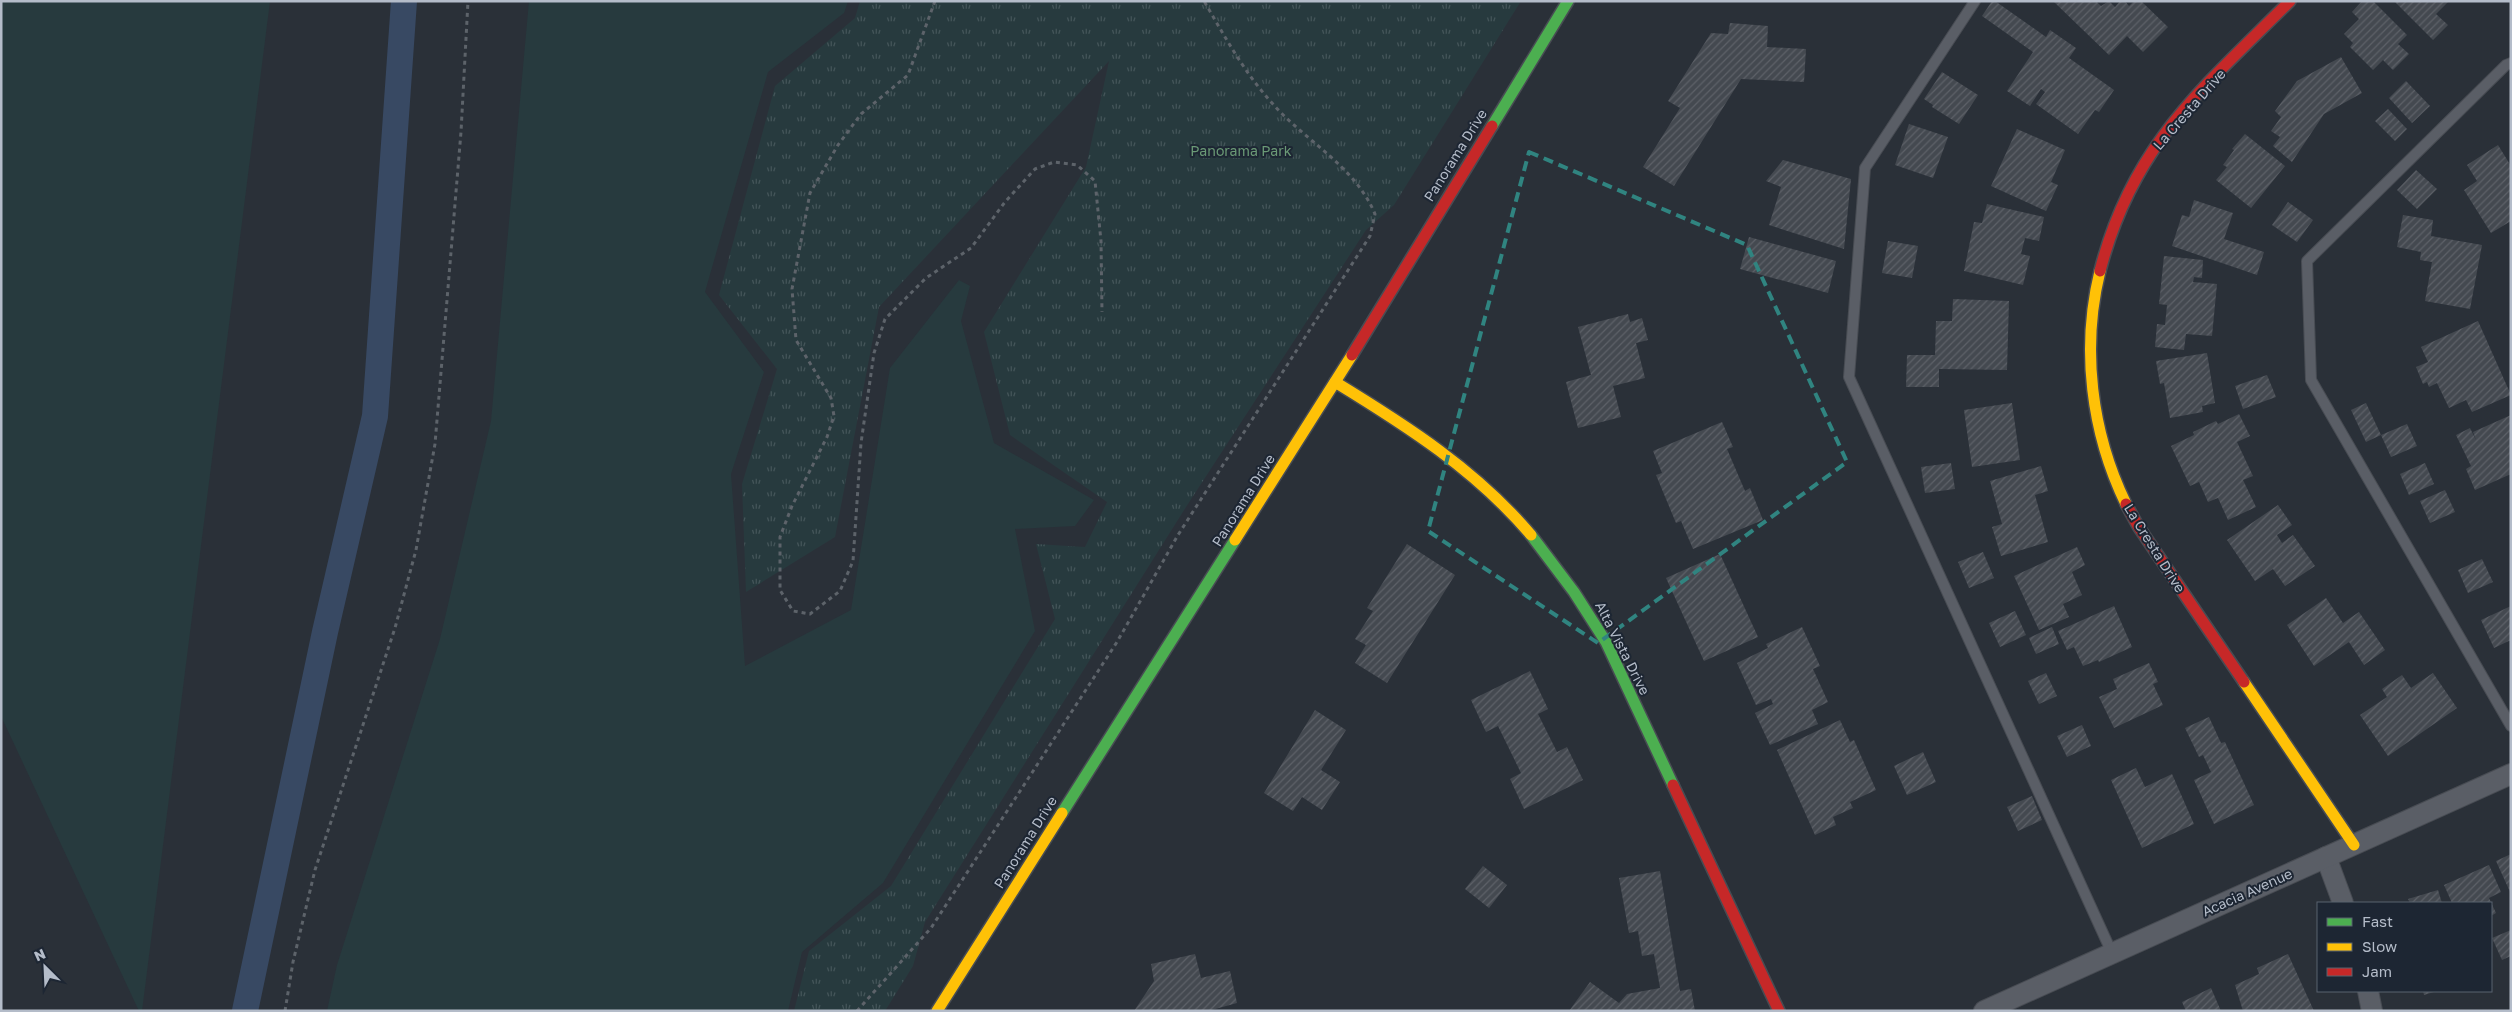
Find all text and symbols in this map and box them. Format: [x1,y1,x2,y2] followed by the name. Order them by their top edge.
[2149,65,2229,153] street label: La Cresta Drive
[1420,106,1490,204] street label: Panorama Drive
[1190,142,1292,159] park label: Panorama Park
[1208,451,1278,549] street label: Panorama Drive
[2121,500,2189,596] street label: La Cresta Drive
[1592,598,1654,698] street label: Alta Vista Drive
[990,793,1060,891] street label: Panorama Drive
[2199,865,2295,919] street label: Acacia Avenue
[2317,902,2492,992] legend
[2362,912,2393,930] text: Fast
[2362,937,2397,955] text: Slow
[20,942,70,992] north arrow
[31,945,48,965] text: N
[2362,962,2392,980] text: Jam

